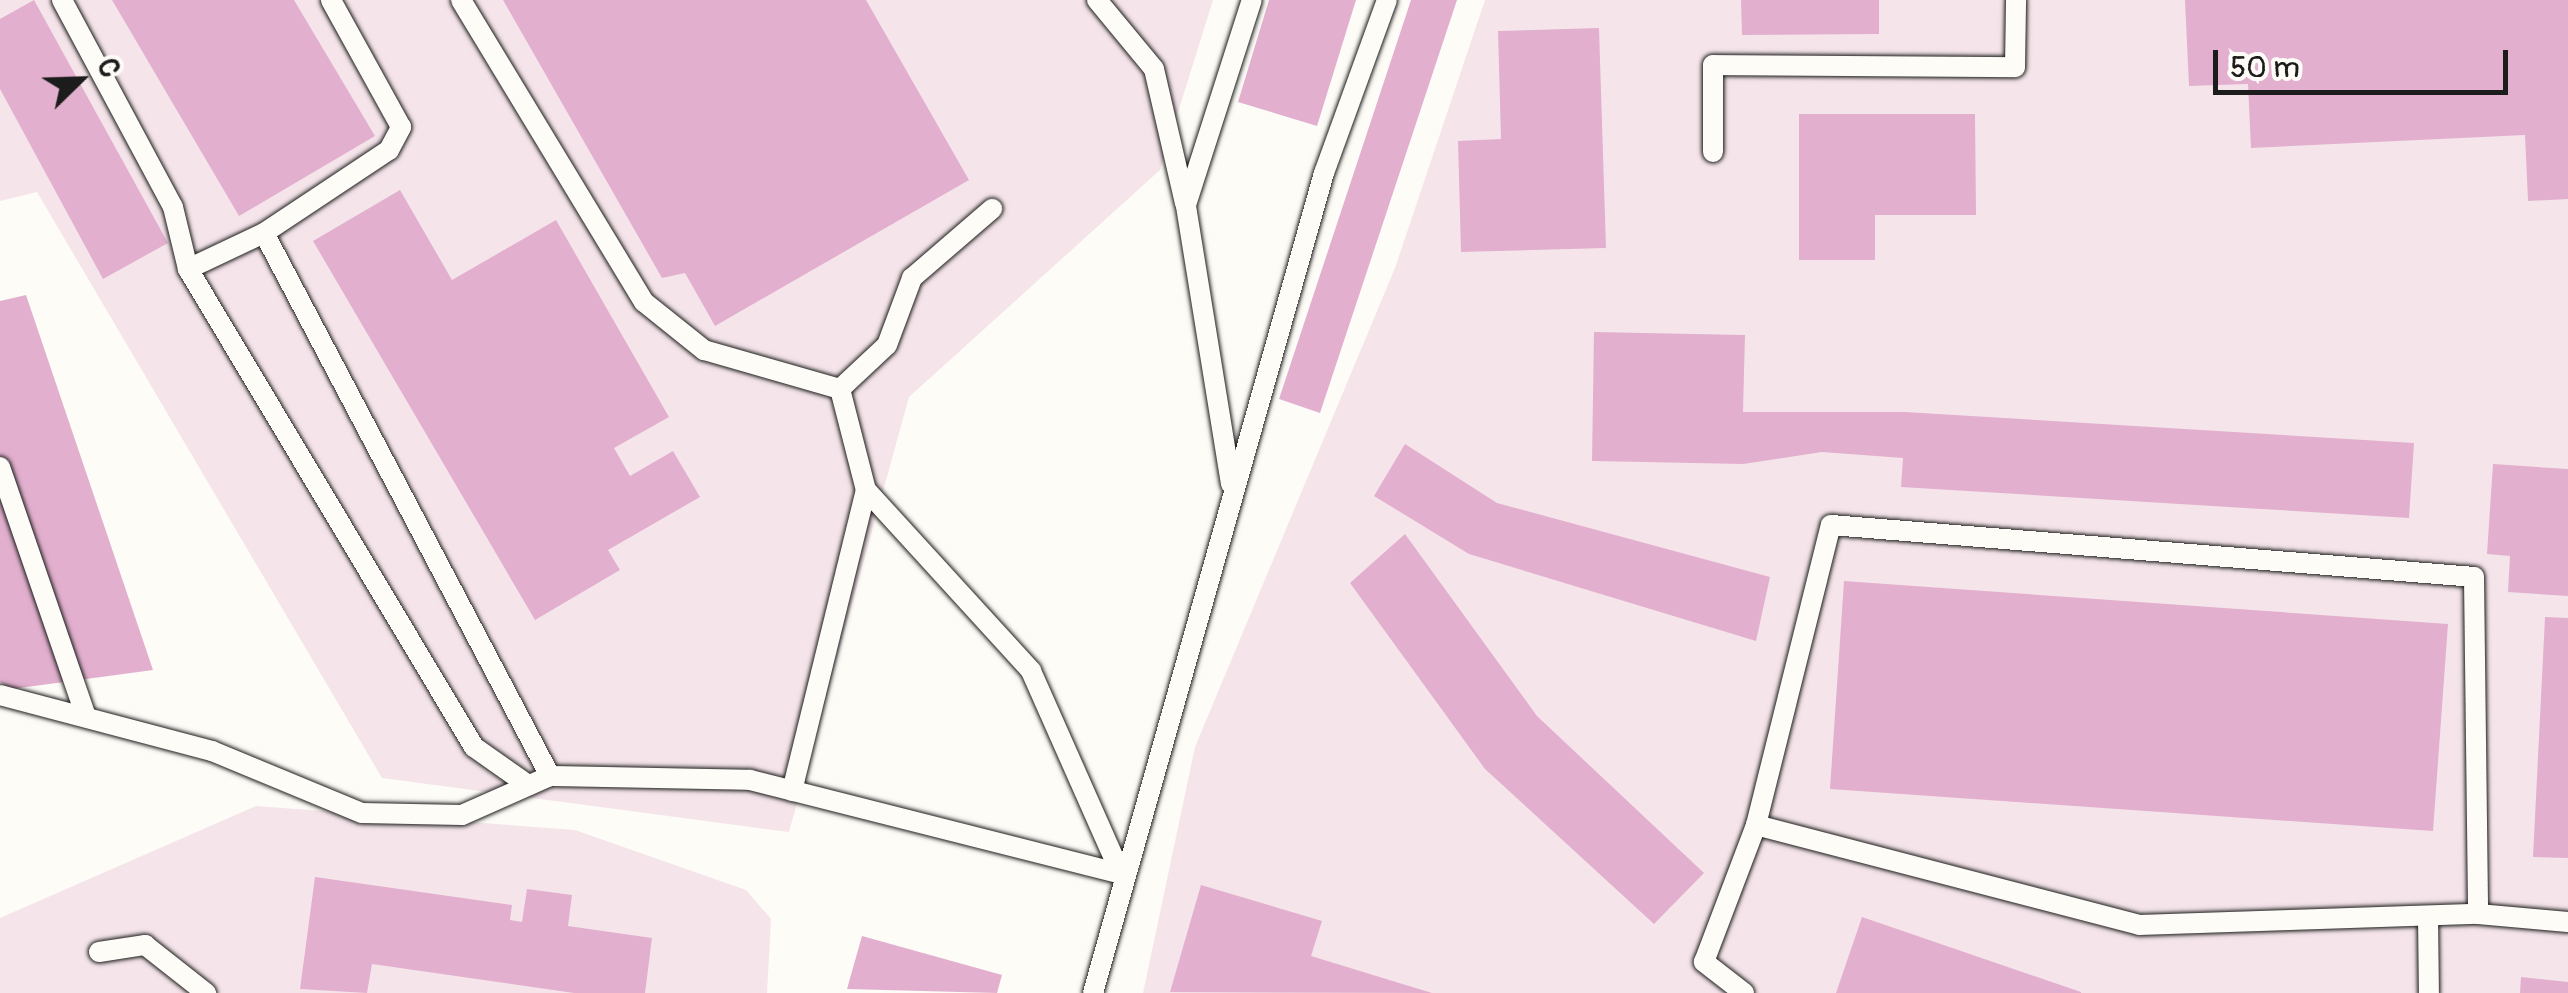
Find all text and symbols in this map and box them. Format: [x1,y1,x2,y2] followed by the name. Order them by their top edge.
[30,30,130,130] north arrow
[2218,30,2513,92] scale bar
[2230,49,2300,86] text: 50 m
[89,53,128,83] text: С

